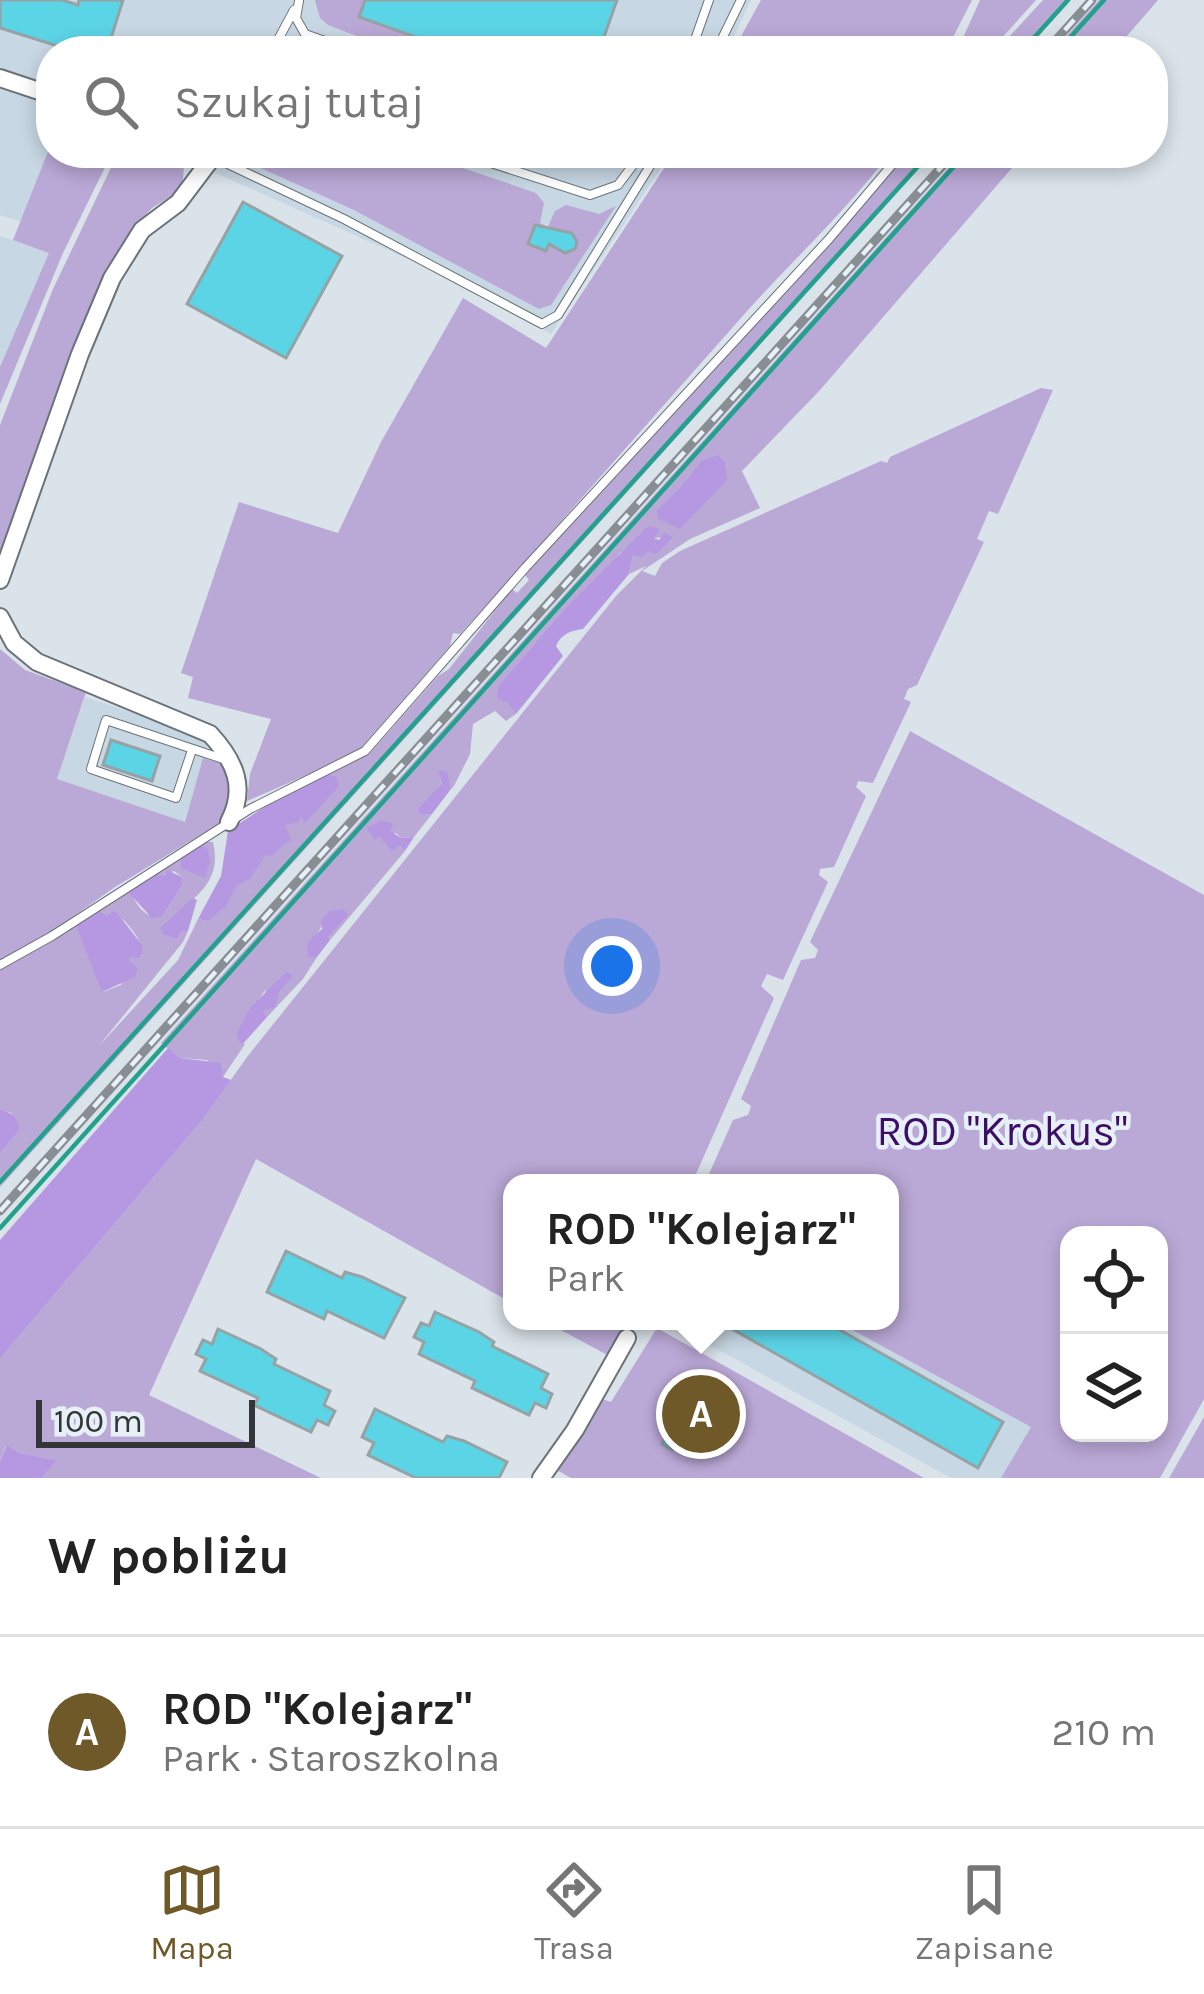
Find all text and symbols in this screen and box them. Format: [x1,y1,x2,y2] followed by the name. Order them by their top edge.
[36,36,1168,168] search box
[78,69,144,135] icon: search
[174,76,425,128] text: Szukaj tutaj
[582,936,642,996] your location
[877,1106,1127,1156] park label: ROD "Krokus"
[503,1174,899,1330] popup
[546,1203,856,1255] text: ROD "Kolejarz"
[1060,1226,1168,1442] map controls
[1060,1226,1168,1334] button: locate
[546,1255,625,1301] text: Park
[1060,1334,1168,1442] button: layers
[662,1369,740,1459] pin: A
[36,1394,255,1447] scale bar
[54,1402,143,1440] text: 100 m
[48,1526,290,1586] text: W pobliżu
[162,1683,472,1735] text: ROD "Kolejarz"
[75,1709,99,1755] text: A
[1052,1709,1156,1755] text: 210 m
[162,1735,500,1781] text: Park · Staroszkolna
[150,1857,234,1967] tab: Mapa
[534,1857,614,1967] tab: Trasa
[915,1857,1054,1967] tab: Zapisane

